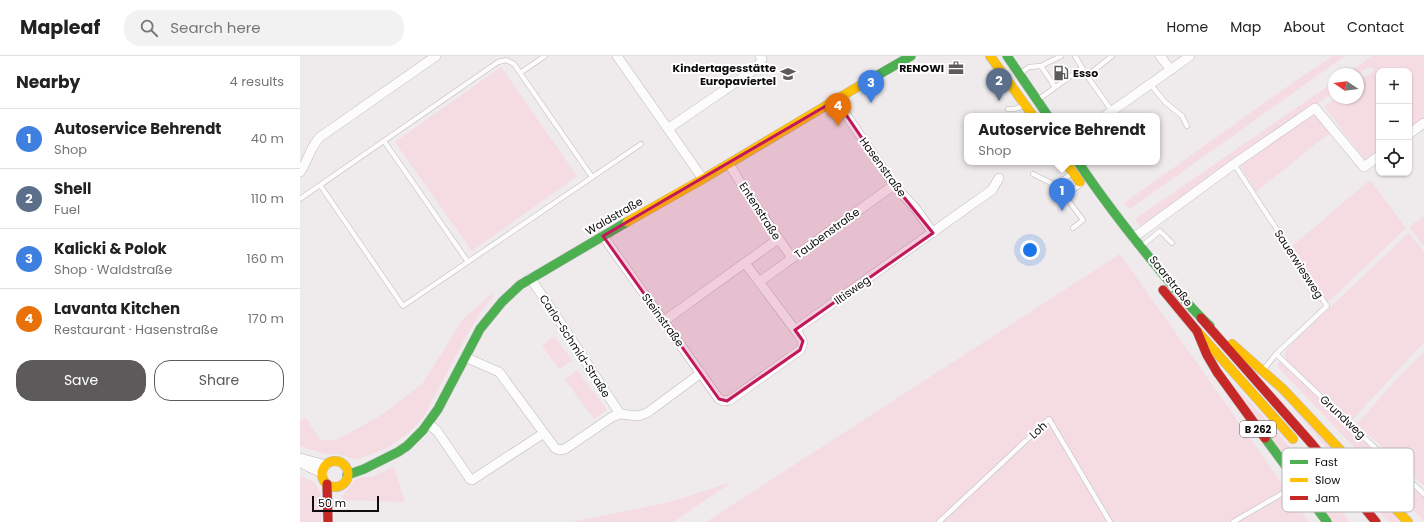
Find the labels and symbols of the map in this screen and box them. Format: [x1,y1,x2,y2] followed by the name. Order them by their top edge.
[947,59,965,77] office icon: RENOWI
[673,60,776,89] place label: Kindertagesstätte Europaviertel
[899,60,944,76] place label: RENOWI
[1052,64,1070,82] fuel station icon: Esso
[779,65,797,83] school or university icon: Kindertagesstätte Europaviertel
[1073,65,1098,81] place label: Esso
[986,68,1012,101] pin: 2
[1328,68,1364,104] north arrow
[858,70,884,103] pin: 3
[825,93,851,126] pin: 4
[856,134,910,200] street label: Hasenstraße
[1049,178,1075,211] pin: 1
[735,179,785,243] street label: Entenstraße
[582,193,646,239] street label: Waldstraße
[791,204,863,262] street label: Taubenstraße
[1271,226,1327,302] street label: Sauerwiesweg
[1020,240,1040,260] your location
[1146,252,1197,310] street label: Saarstraße
[831,272,873,308] street label: Iltisweg
[638,290,688,350] street label: Steinstraße
[536,291,614,401] street label: Carlo-Schmid-Straße
[1317,392,1369,442] street label: Grundweg
[1026,418,1050,442] street label: Loh
[1240,421,1276,437] road number: B 262
[1282,448,1414,512] legend
[1315,454,1338,470] text: Fast
[1315,472,1340,488] text: Slow
[1315,490,1340,506] text: Jam
[312,494,379,513] scale bar

